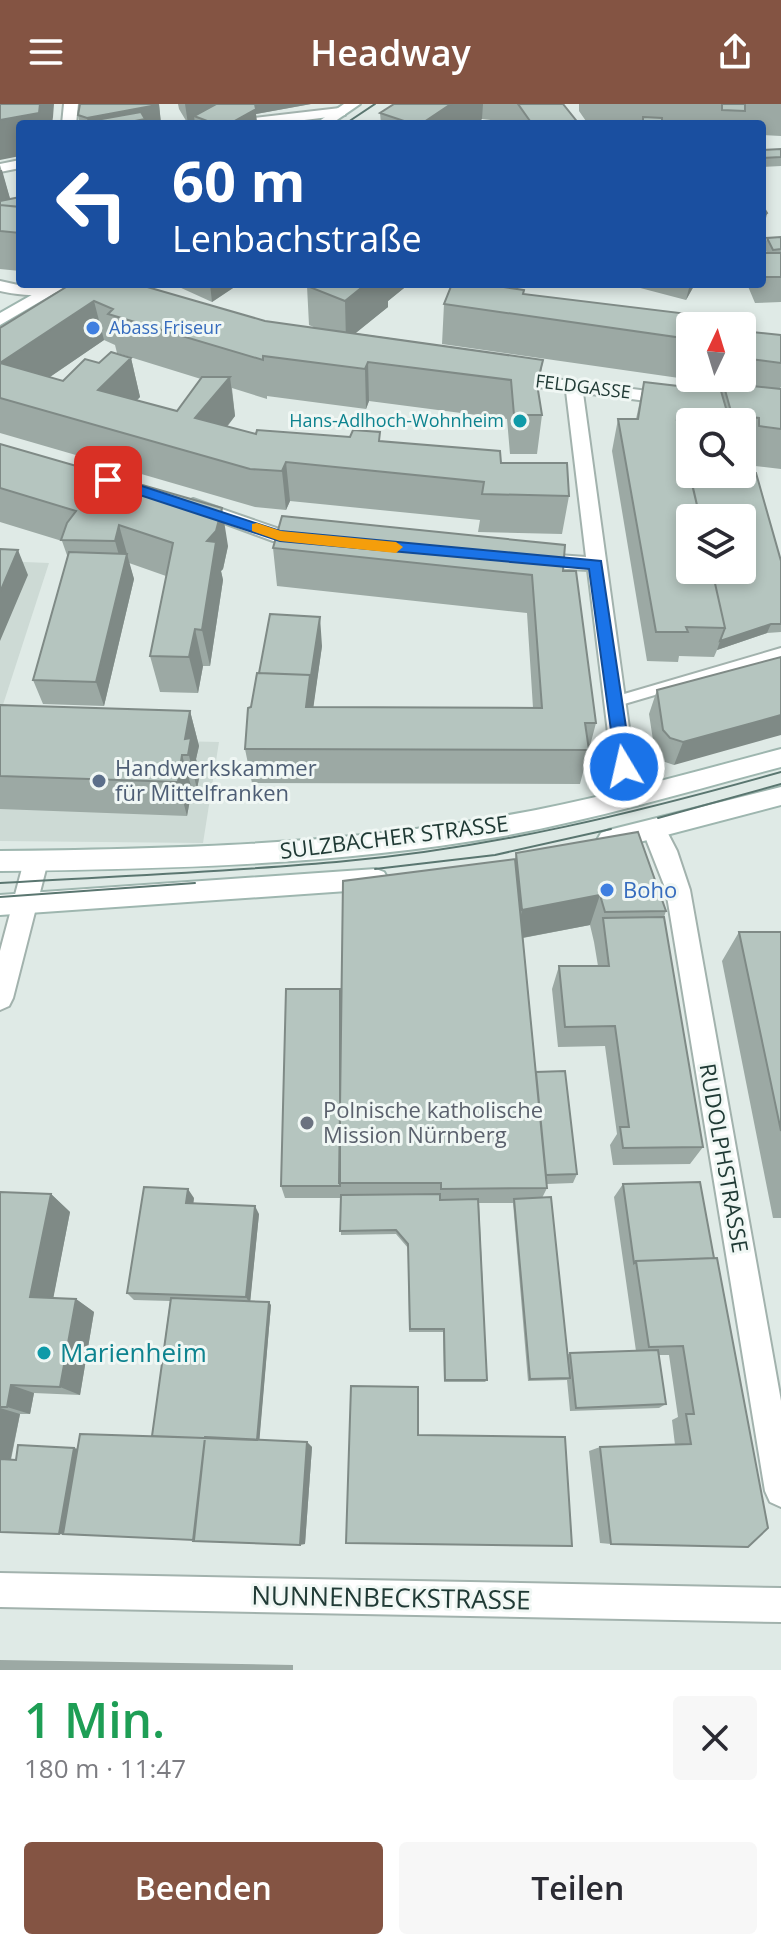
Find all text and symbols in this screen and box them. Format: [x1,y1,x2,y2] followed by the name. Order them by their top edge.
[310,28,471,77] text: Headway
[24,30,68,74] icon: menu
[713,30,757,74] icon: share
[172,142,306,218] text: 60 m
[40,152,144,256] icon: left
[172,214,422,263] text: Lenbachstraße
[676,312,756,392] north arrow
[676,312,756,584] map controls
[109,315,222,339] place label: Abass Friseur
[84,319,102,337] marker: Abass Friseur
[534,368,632,404] street label: FELDGASSE
[289,408,504,432] place label: Hans-Adlhoch-Wohnheim
[676,408,756,488] button: search
[511,412,529,430] marker: Hans-Adlhoch-Wohnheim
[74,446,142,514] pin
[86,458,130,502] icon: arrive
[676,504,756,584] button: layers
[582,725,666,809] position arrow
[115,752,317,807] place label: Handwerkskammer für Mittelfranken
[90,772,108,790] marker: Handwerkskammer für Mittelfranken
[278,807,510,865] street label: SULZBACHER STRASSE
[623,874,677,904] place label: Boho
[598,881,616,899] marker: Boho
[694,1061,756,1255] street label: RUDOLPHSTRASSE
[323,1094,543,1149] place label: Polnische katholische Mission Nürnberg
[298,1114,316,1132] marker: Polnische katholische Mission Nürnberg
[60,1334,207,1370] place label: Marienheim
[35,1344,53,1362] marker: Marienheim
[251,1577,531,1617] street label: NUNNENBECKSTRASSE
[24,1687,165,1752] text: 1 Min.
[673,1696,757,1780] button: close
[24,1750,186,1786] text: 180 m · 11:47
[24,1842,383,1934] button: Beenden
[399,1842,757,1934] button: Teilen

